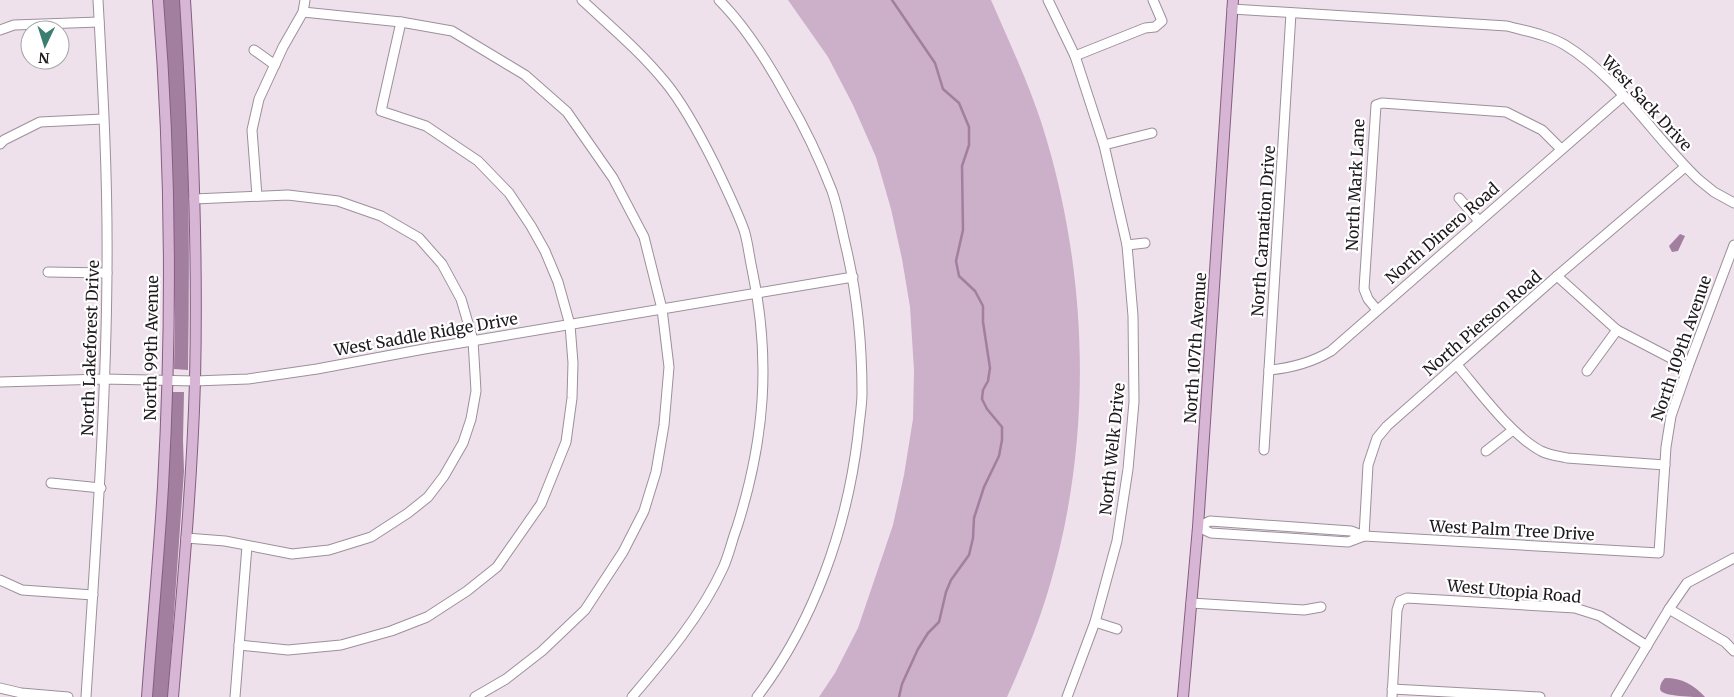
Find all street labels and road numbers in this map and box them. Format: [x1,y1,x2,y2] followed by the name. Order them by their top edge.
[1597,50,1696,155] street label: West Sack Drive
[1342,118,1368,252] street label: North Mark Lane
[1247,145,1279,317] street label: North Carnation Drive
[1381,178,1503,288] street label: North Dinero Road
[77,260,103,436] street label: North Lakeforest Drive
[1419,266,1546,380] street label: North Pierson Road
[1180,272,1210,424] street label: North 107th Avenue
[1647,273,1715,423] street label: North 109th Avenue
[140,275,162,421] street label: North 99th Avenue
[332,308,519,360] street label: West Saddle Ridge Drive
[1095,382,1129,516] street label: North Welk Drive
[1428,516,1595,544] street label: West Palm Tree Drive
[1445,575,1582,607] street label: West Utopia Road

